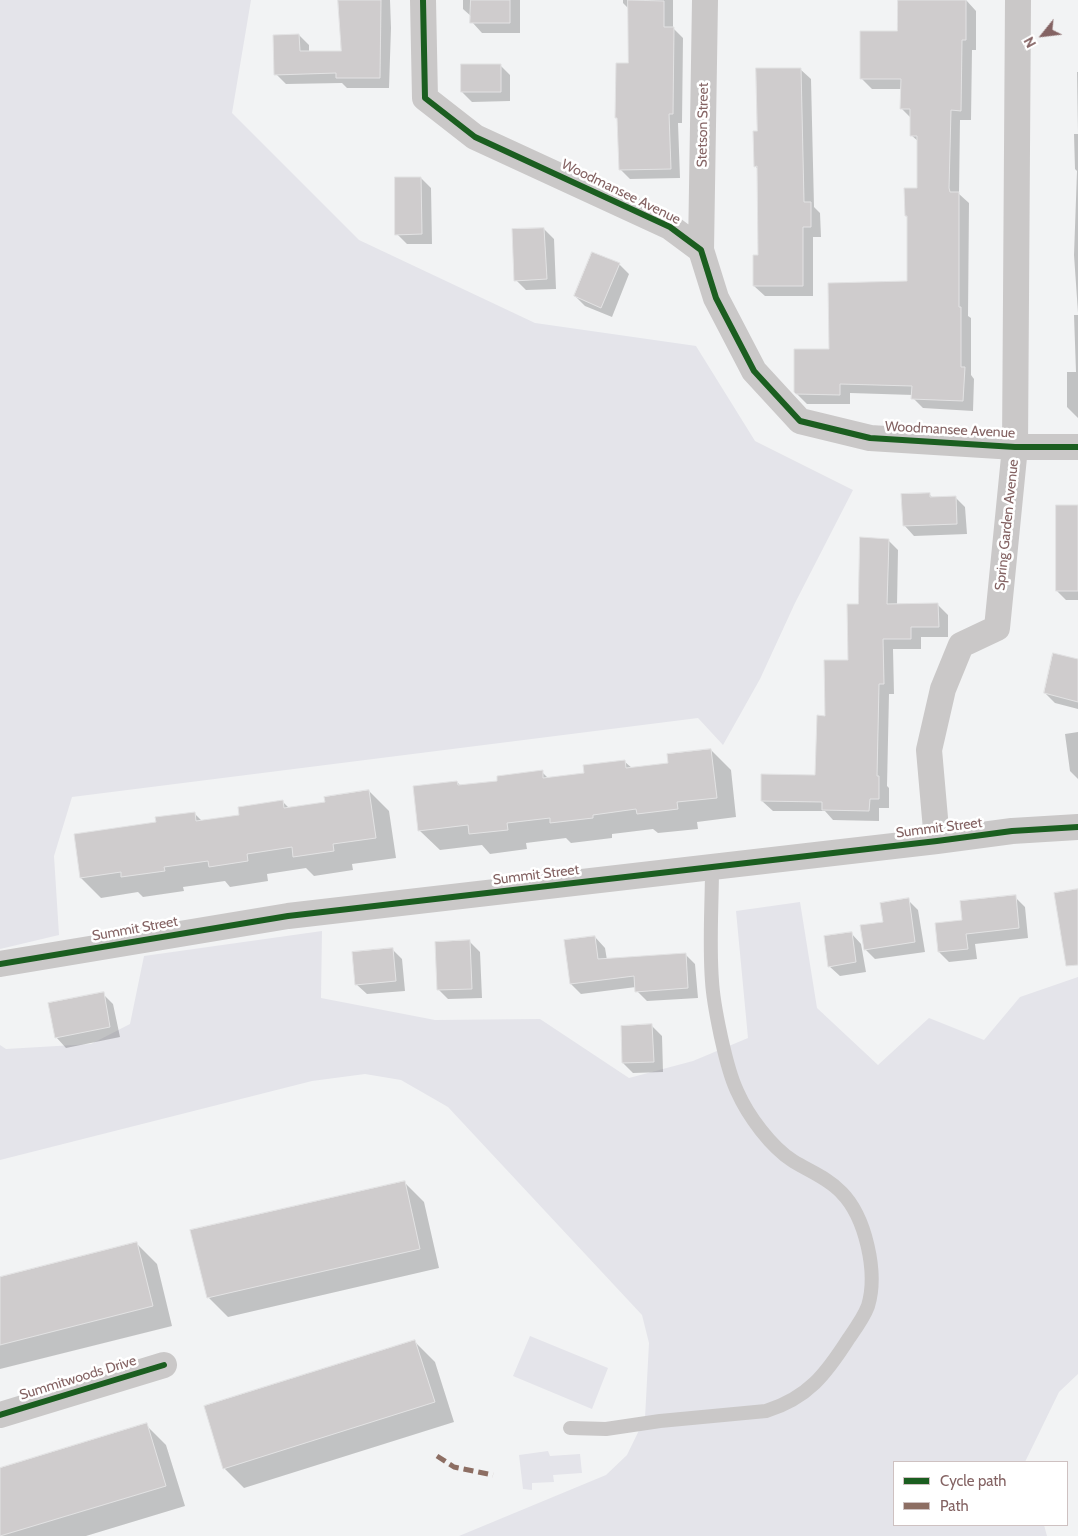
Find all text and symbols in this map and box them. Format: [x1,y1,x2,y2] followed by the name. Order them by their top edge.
[1018,10,1068,60] north arrow
[1020,34,1040,51] text: N
[694,82,712,168] street label: Stetson Street
[559,156,683,228] street label: Woodmansee Avenue
[884,418,1016,442] street label: Woodmansee Avenue
[992,459,1022,591] street label: Spring Garden Avenue
[895,814,983,842] street label: Summit Street
[492,861,580,889] street label: Summit Street
[91,913,179,945] street label: Summit Street
[18,1352,138,1404] street label: Summitwoods Drive
[893,1461,1068,1526] legend
[940,1472,1006,1490] text: Cycle path
[940,1497,969,1515] text: Path

